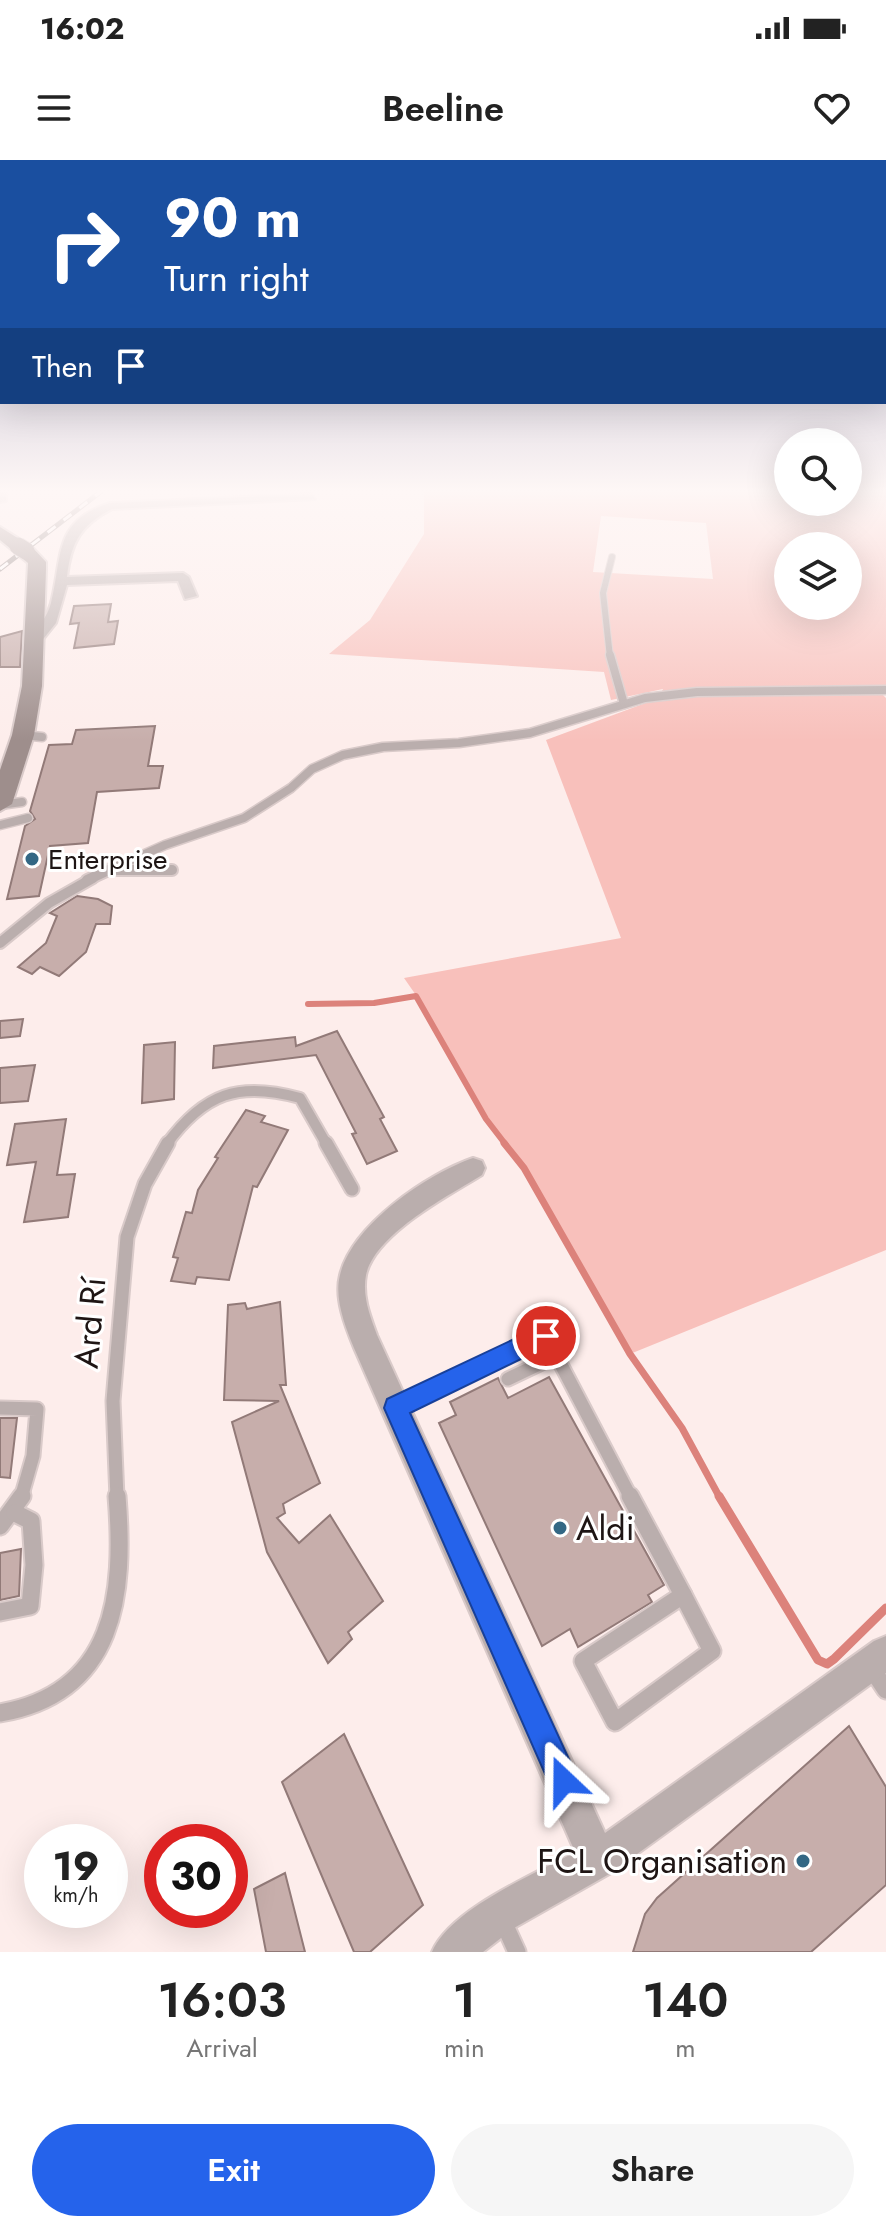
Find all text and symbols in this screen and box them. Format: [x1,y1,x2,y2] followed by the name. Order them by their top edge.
[40,7,125,50] text: 16:02
[382,82,504,134] text: Beeline
[32,86,76,130] icon: menu
[810,86,854,130] icon: heart
[164,177,301,258] text: 90 m
[32,192,136,296] icon: right
[164,252,309,304] text: Turn right
[109,344,153,388] icon: arrive
[32,345,93,388] text: Then
[774,428,862,620] map controls
[774,428,862,516] button: search
[774,532,862,620] button: layers
[48,839,167,880] place label: Enterprise
[23,850,41,868] marker: Enterprise
[62,1274,118,1371] street label: Ard Rí
[512,1302,580,1370] pin
[524,1314,568,1358] icon: arrive
[576,1504,634,1553] place label: Aldi
[551,1519,569,1537] marker: Aldi
[522,1739,606,1823] position arrow
[144,1824,248,1928] speed limit sign: 30
[52,1837,100,1895] text: 19
[537,1837,787,1886] place label: FCL Organisation
[794,1852,812,1870] marker: FCL Organisation
[53,1881,99,1910] text: km/h
[158,1966,286,2035] text: 16:03
[453,1966,476,2035] text: 1
[642,1966,728,2035] text: 140
[186,2029,258,2067] text: Arrival
[444,2029,485,2067] text: min
[675,2029,695,2067] text: m
[32,2124,435,2216] button: Exit
[451,2124,854,2216] button: Share

